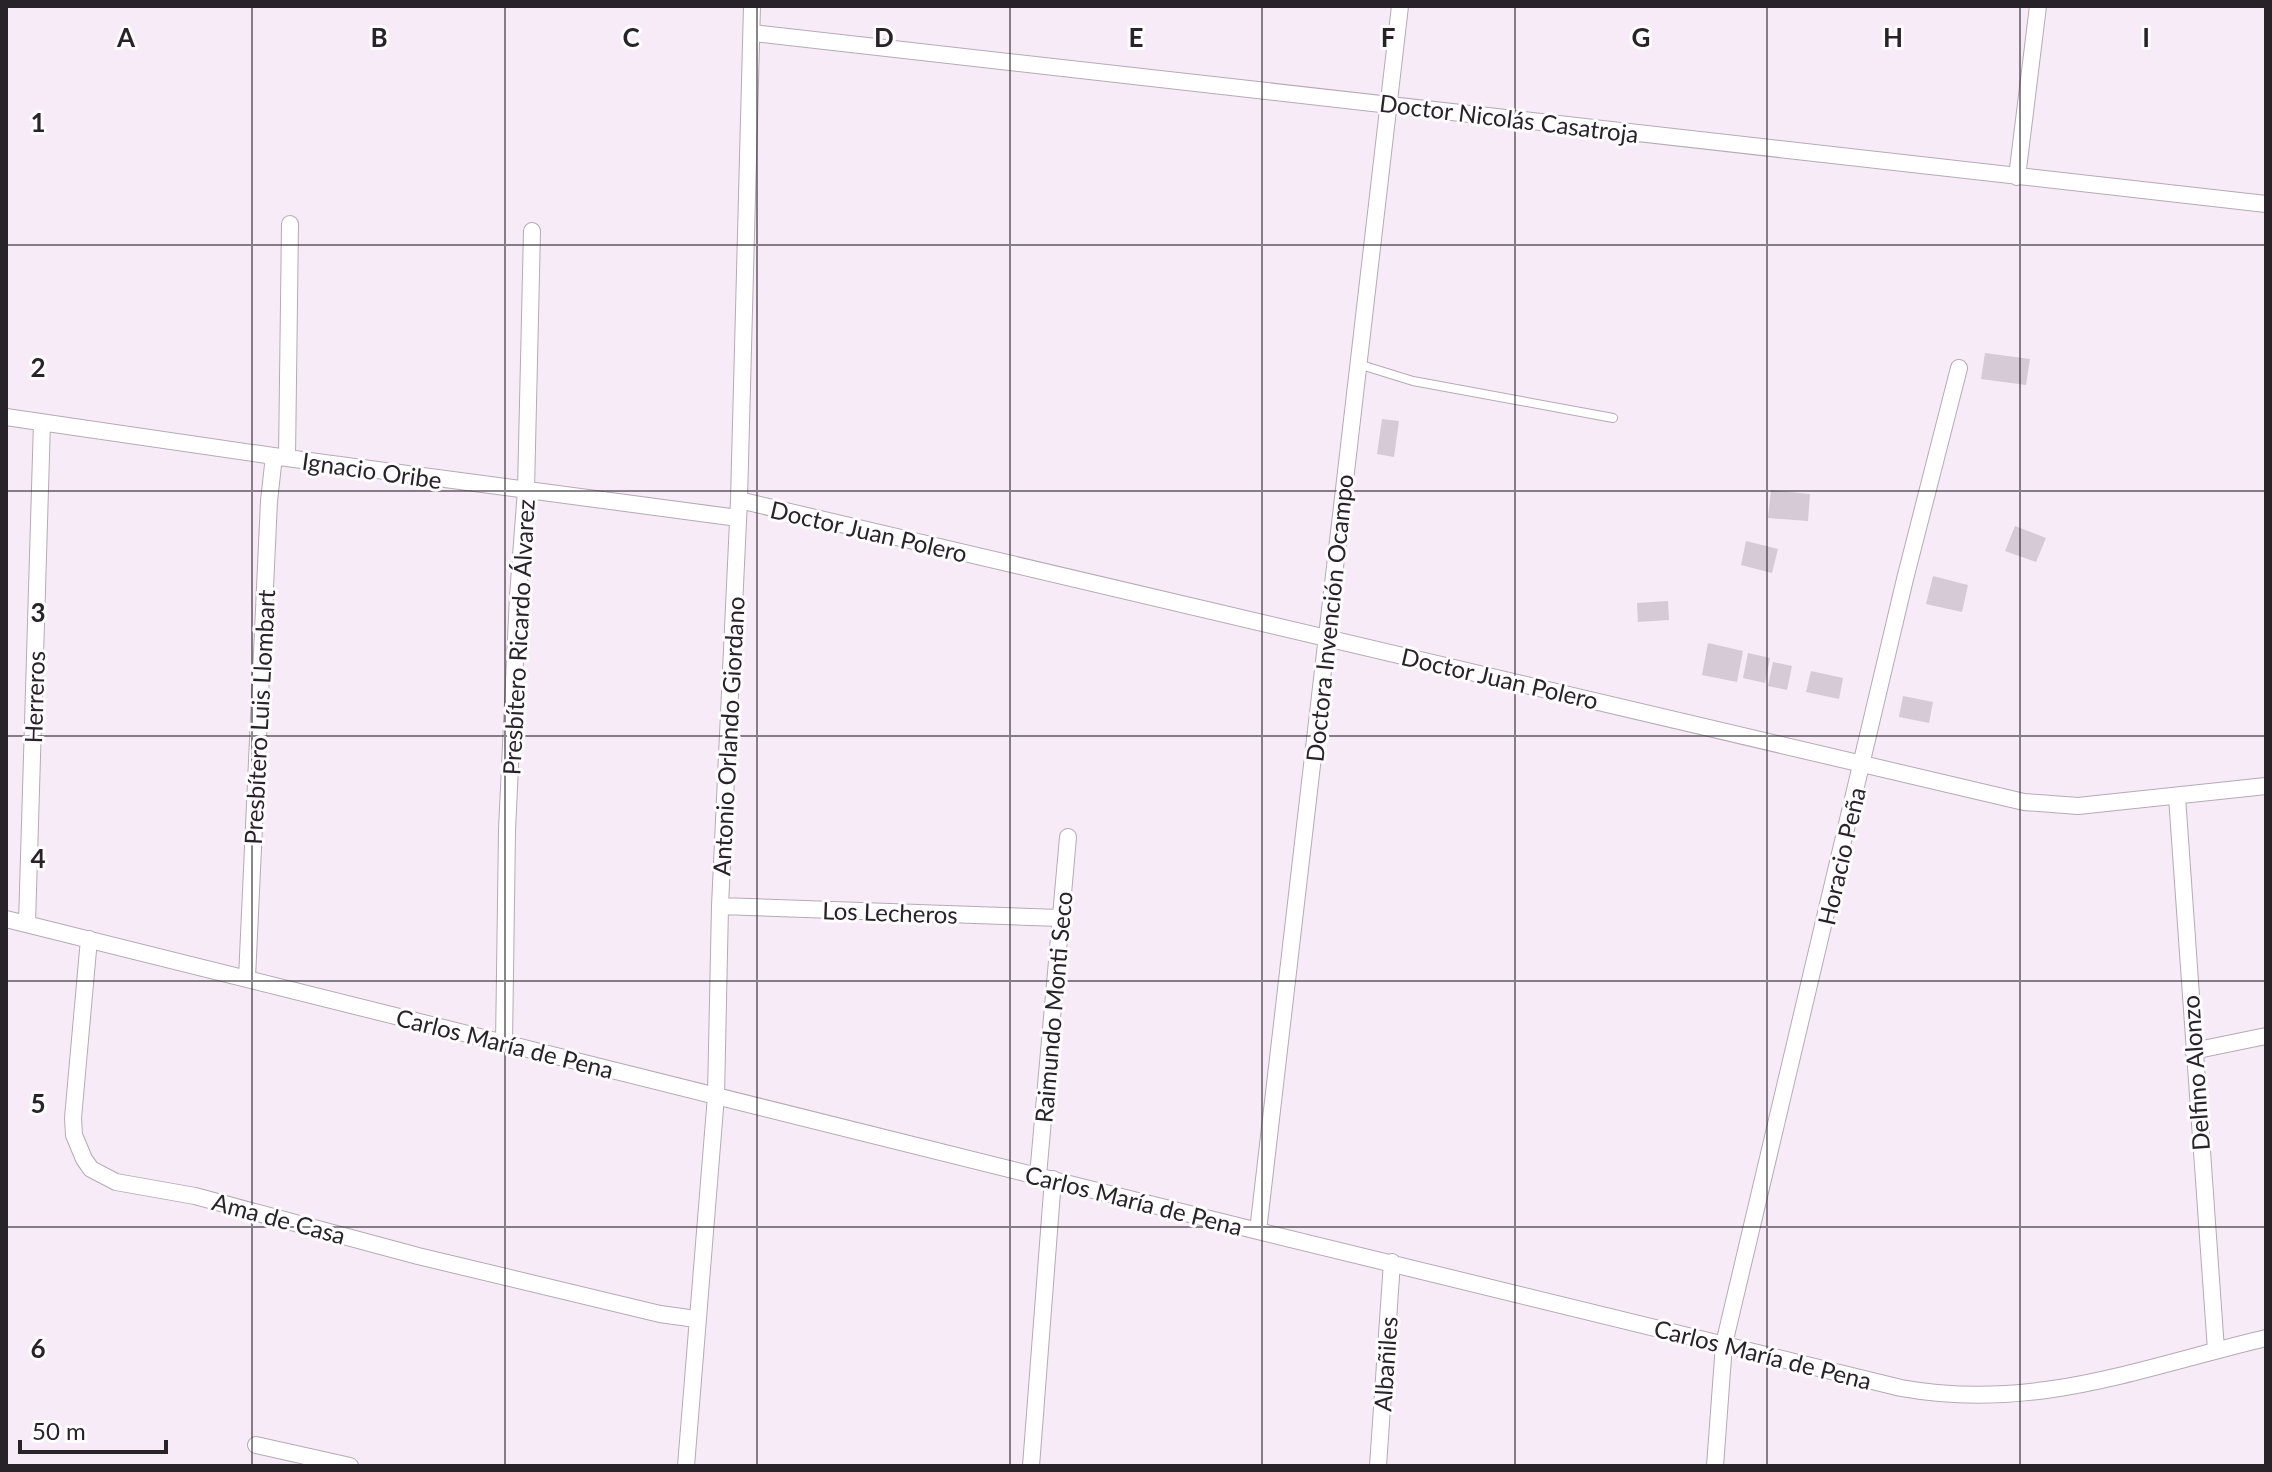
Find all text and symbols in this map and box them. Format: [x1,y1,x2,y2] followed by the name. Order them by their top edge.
[116,21,136,53] text: A
[370,21,388,53] text: B
[622,21,640,53] text: C
[874,21,894,53] text: D
[1129,21,1143,53] text: E
[1381,21,1395,53] text: F
[1632,21,1650,53] text: G
[1883,21,1903,53] text: H
[2142,21,2150,53] text: I
[1378,88,1640,148] street label: Doctor Nicolás Casatroja
[30,106,46,138] text: 1
[30,351,46,383] text: 2
[300,446,444,494] street label: Ignacio Oribe
[1299,473,1359,763] street label: Doctora Invención Ocampo
[768,494,970,568] street label: Doctor Juan Polero
[496,498,540,776] street label: Presbítero Ricardo Álvarez
[238,588,280,845] street label: Presbítero Luis Llombart
[30,596,46,628] text: 3
[706,596,750,876] street label: Antonio Orlando Giordano
[1399,641,1601,715] street label: Doctor Juan Polero
[18,650,50,744] street label: Herreros
[1811,784,1871,928] street label: Horacio Peña
[30,842,46,874] text: 4
[1028,890,1078,1124] street label: Raimundo Monti Seco
[822,895,958,929] street label: Los Lecheros
[2175,994,2215,1152] street label: Delfino Alonzo
[393,1002,617,1084] street label: Carlos María de Pena
[30,1087,46,1119] text: 5
[1022,1159,1246,1241] street label: Carlos María de Pena
[209,1186,349,1250] street label: Ama de Casa
[1651,1313,1875,1395] street label: Carlos María de Pena
[1367,1316,1403,1412] street label: Albañiles
[30,1332,46,1364] text: 6
[20,1404,166,1454] scale bar
[32,1416,86,1445] text: 50 m

